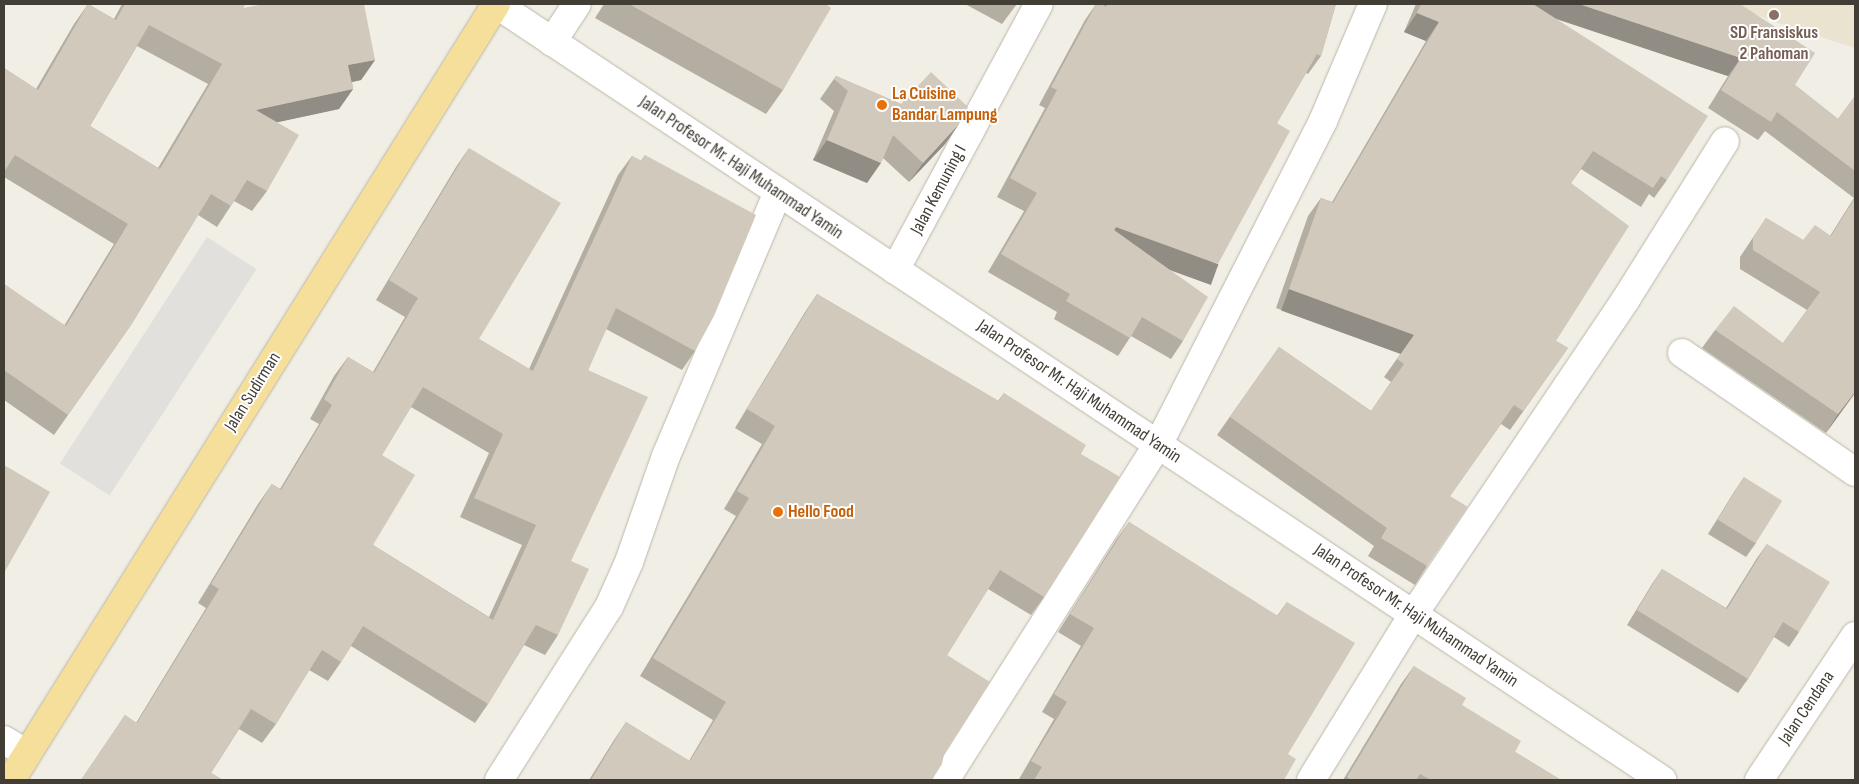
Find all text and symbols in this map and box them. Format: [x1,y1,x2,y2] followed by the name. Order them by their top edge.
[1768,9,1780,21] marker: SD Fransiskus 2 Pahoman
[1730,23,1818,66] place label: SD Fransiskus 2 Pahoman
[892,84,997,126] place label: La Cuisine Bandar Lampung
[635,92,847,244] street label: Jalan Profesor Mr. Haji Muhammad Yamin
[876,99,888,111] marker: La Cuisine Bandar Lampung
[906,142,972,238] street label: Jalan Kemuning I
[973,316,1185,468] street label: Jalan Profesor Mr. Haji Muhammad Yamin
[220,349,286,435] street label: Jalan Sudirman
[788,501,854,523] place label: Hello Food
[772,506,784,518] marker: Hello Food
[1310,540,1522,692] street label: Jalan Profesor Mr. Haji Muhammad Yamin
[1775,667,1839,749] street label: Jalan Cendana

